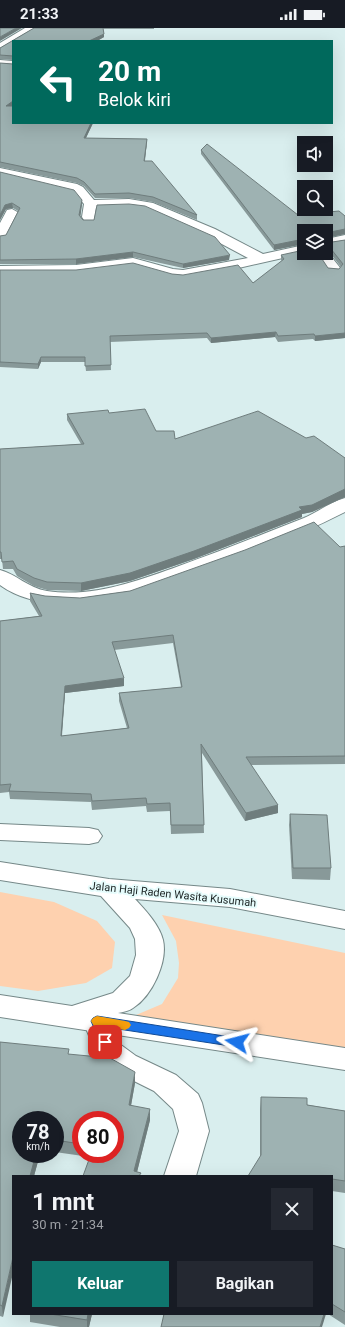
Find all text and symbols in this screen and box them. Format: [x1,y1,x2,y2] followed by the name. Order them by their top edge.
[20,5,59,23] text: 21:33
[98,55,161,88] text: 20 m
[32,56,84,108] icon: left
[98,89,171,110] text: Belok kiri
[297,136,333,260] map controls
[297,136,333,172] button: sound
[297,180,333,216] button: search
[297,224,333,260] button: layers
[89,879,257,910] street label: Jalan Haji Raden Wasita Kusumah
[216,1021,258,1063] position arrow
[88,1025,122,1059] pin
[94,1031,116,1053] icon: arrive
[72,1111,124,1163] speed limit sign: 80
[27,1120,49,1144] text: 78
[26,1141,50,1152] text: km/h
[32,1188,94,1216] text: 1 mnt
[271,1188,313,1230] button: close
[32,1217,103,1232] text: 30 m · 21:34
[32,1261,169,1307] button: Keluar
[177,1261,313,1307] button: Bagikan

